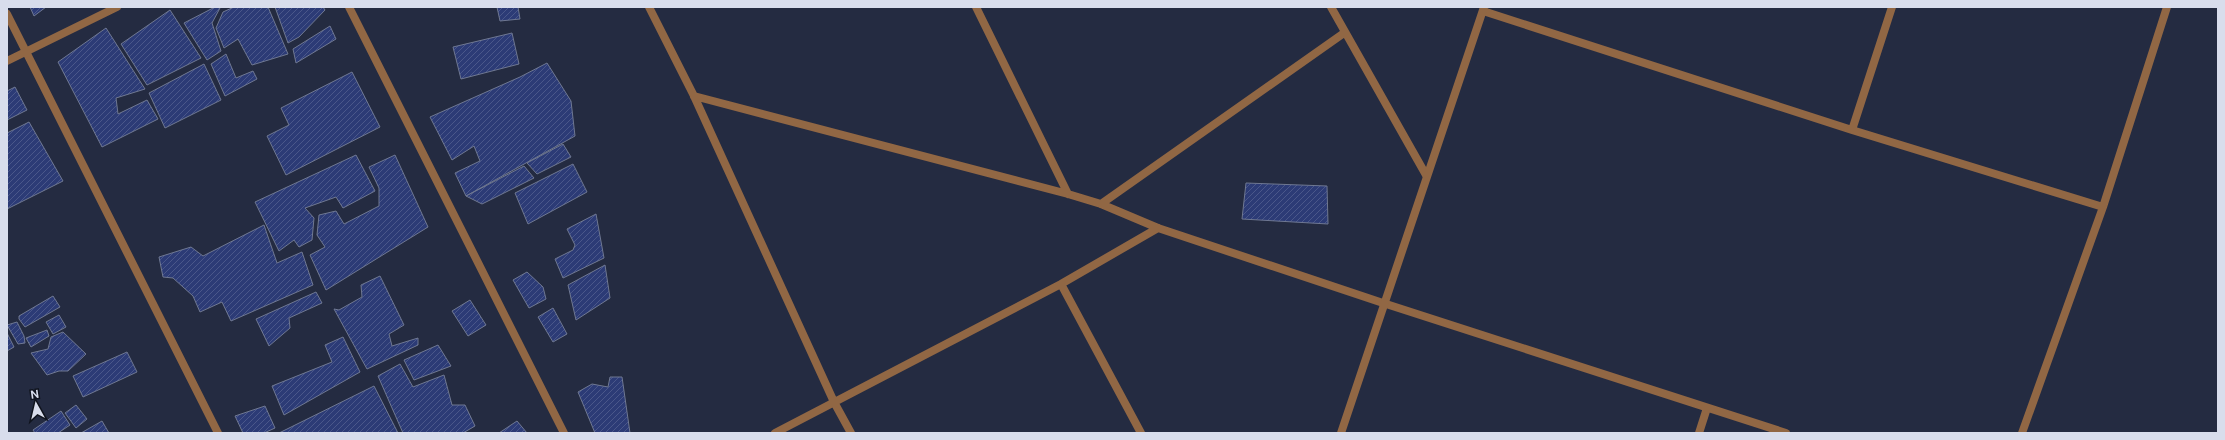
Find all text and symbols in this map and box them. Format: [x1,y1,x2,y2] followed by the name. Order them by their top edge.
[16,384,56,424] north arrow
[30,388,40,401] text: N

